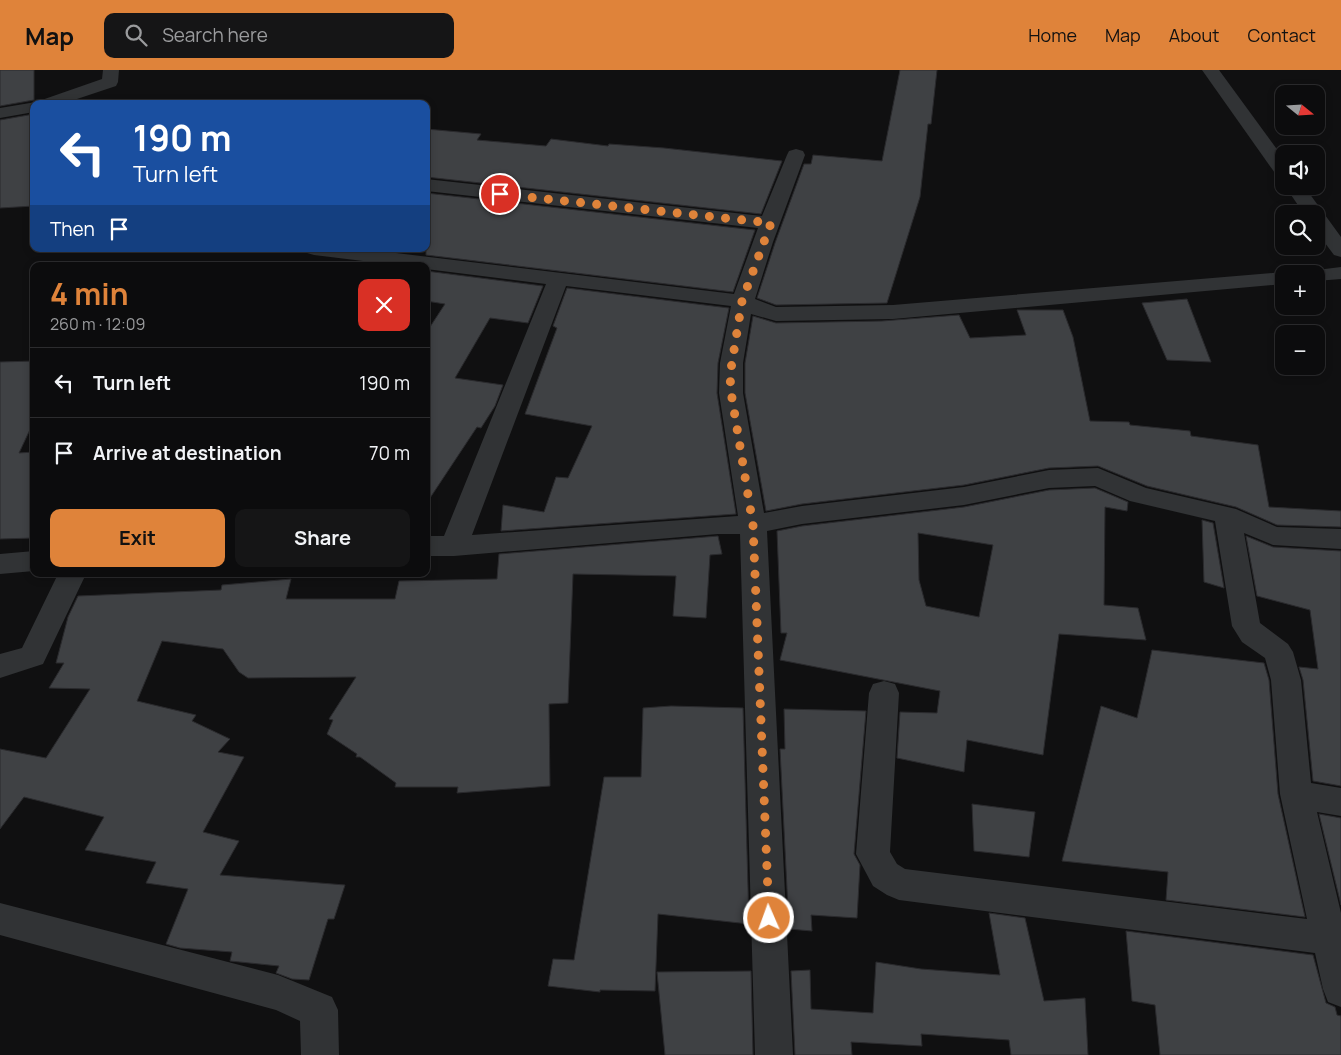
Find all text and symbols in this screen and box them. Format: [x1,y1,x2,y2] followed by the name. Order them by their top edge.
[104,13,454,58] search box
[25,19,74,52] text: Map
[122,21,150,49] icon: search
[162,22,268,48] text: Search here
[1028,23,1077,47] text: Home
[1105,23,1141,47] text: Map
[1169,23,1219,47] text: About
[1247,23,1316,47] text: Contact
[1275,85,1325,135] north arrow
[1275,85,1325,375] map controls
[133,114,232,162] text: 190 m
[50,120,115,185] icon: left
[1275,145,1325,195] button: sound
[133,159,218,189] text: Turn left
[479,173,521,215] pin
[486,180,514,208] icon: arrive
[1275,205,1325,255] button: search
[105,215,133,243] icon: arrive
[50,216,95,242] text: Then
[1275,265,1325,315] button: +
[50,273,128,314] text: 4 min
[358,279,410,331] button: close
[50,313,145,335] text: 260 m · 12:09
[1275,325,1325,375] button: −
[50,369,78,397] icon: left
[93,370,171,396] text: Turn left
[359,370,410,396] text: 190 m
[50,439,78,467] icon: arrive
[93,440,282,466] text: Arrive at destination
[369,440,410,466] text: 70 m
[50,509,225,567] button: Exit
[235,509,410,567] button: Share
[742,891,794,943] position arrow

